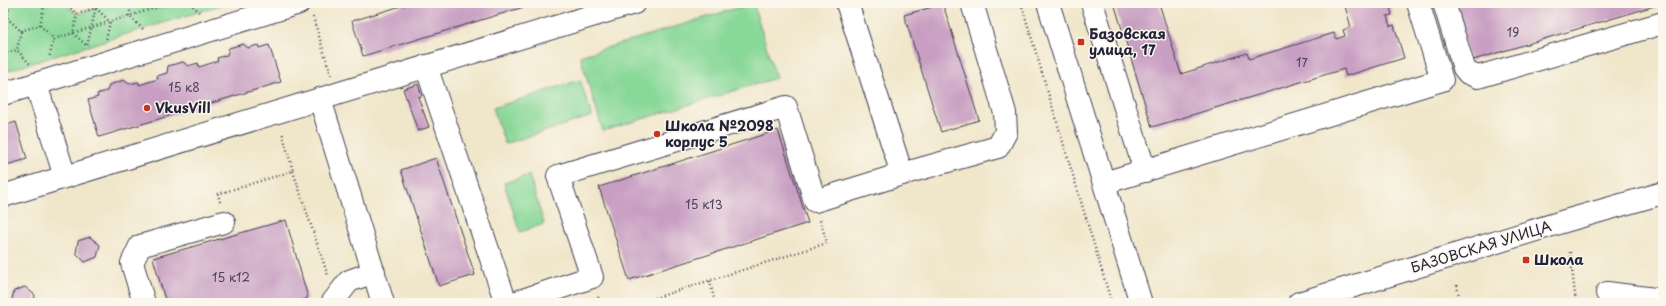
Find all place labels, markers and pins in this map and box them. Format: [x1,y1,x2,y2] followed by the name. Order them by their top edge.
[1089,23,1166,60] place label: Базовская улица, 17
[1076,37,1086,47] marker: Базовская улица, 17
[155,97,210,118] place label: VkusVill
[142,103,152,113] marker: VkusVill
[665,115,774,152] place label: Школа №2098 корпус 5
[652,129,662,139] marker: Школа №2098 корпус 5
[1534,249,1584,270] place label: Школа
[1521,255,1531,265] marker: Школа

